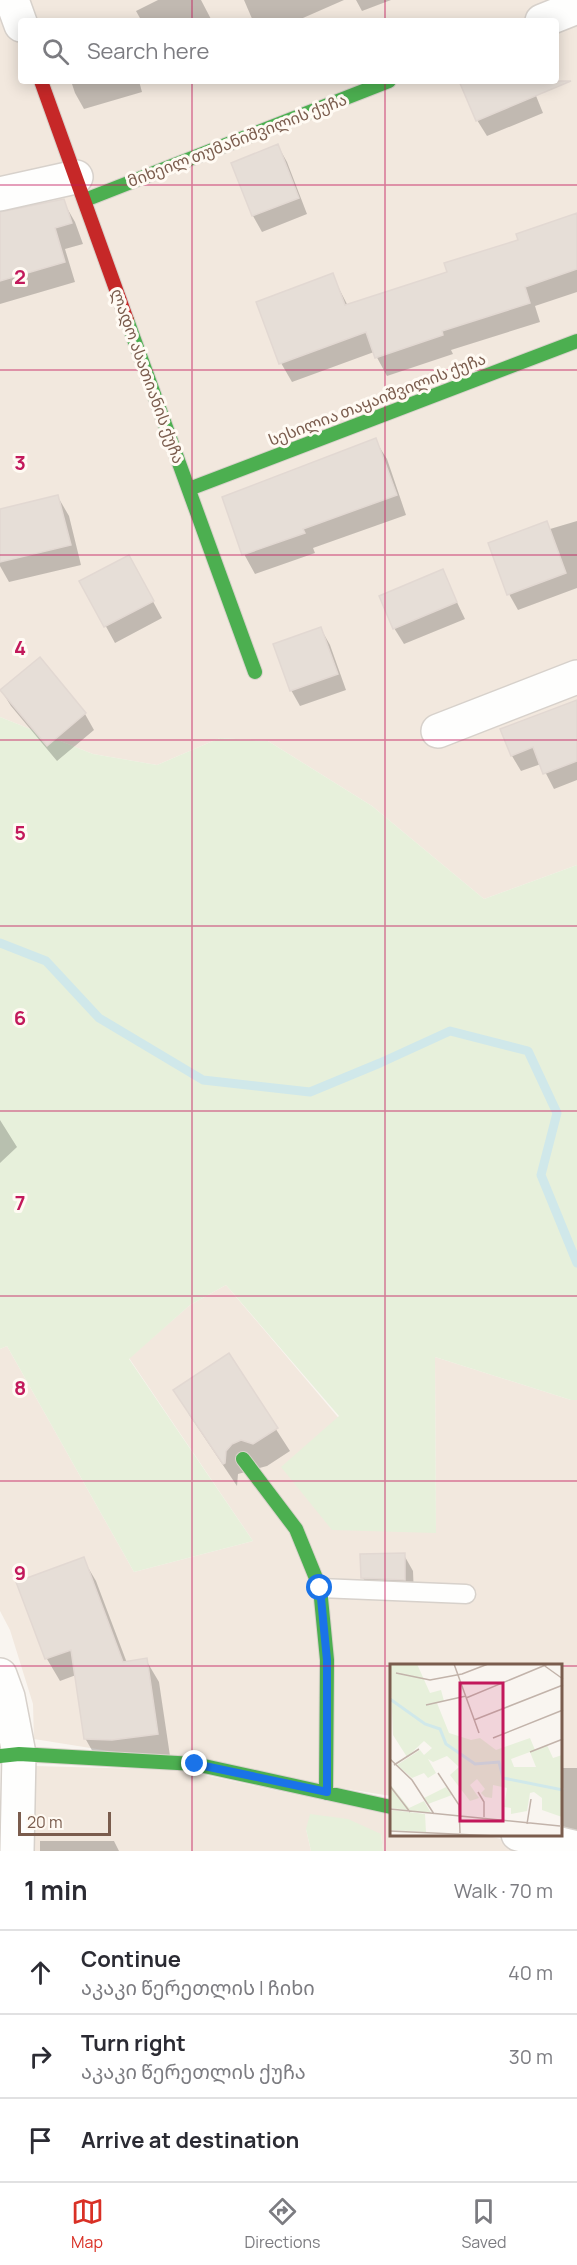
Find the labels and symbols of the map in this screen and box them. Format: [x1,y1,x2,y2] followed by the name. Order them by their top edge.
[124,88,350,192] street label: მიხეილ თუმანიშვილის ქუჩა
[14,263,26,290] text: 2
[106,285,190,467] street label: ლადო ასათიანის ქუჩა
[265,347,489,451] street label: სესილია თაყაიშვილის ქუჩა
[14,449,26,476] text: 3
[14,634,26,661] text: 4
[14,819,26,846] text: 5
[14,1004,26,1031] text: 6
[15,1189,25,1216] text: 7
[14,1374,26,1401] text: 8
[14,1559,26,1586] text: 9
[306,1574,332,1600] route start
[390,1664,562,1836] inset map
[181,1750,207,1776] route end
[18,1809,111,1836] scale bar

